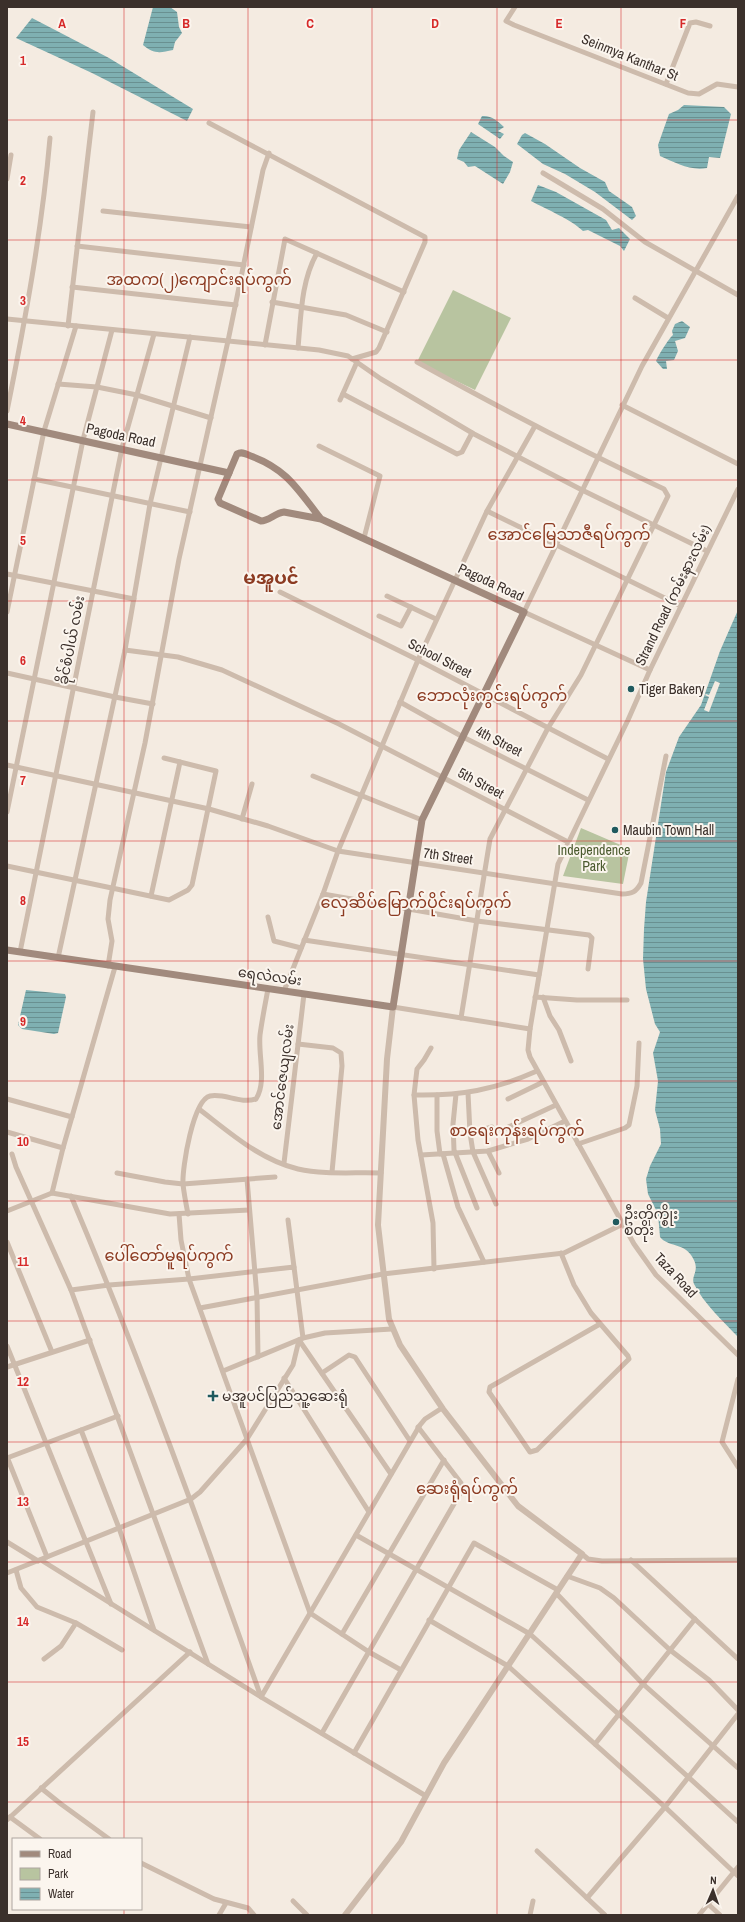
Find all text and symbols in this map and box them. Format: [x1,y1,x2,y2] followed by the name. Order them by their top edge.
[58,15,66,32] text: A
[182,15,190,32] text: B
[306,15,314,32] text: C
[431,15,439,32] text: D
[555,15,563,32] text: E
[680,15,687,32] text: F
[579,29,681,85] street label: Seinmya Kanthar St
[20,52,26,69] text: 1
[20,172,26,189] text: 2
[106,268,292,293] district label: အထက(၂)ကျောင်းရပ်ကွက်
[20,292,26,309] text: 3
[20,412,26,429] text: 4
[85,419,157,451] street label: Pagoda Road
[630,521,718,670] street label: Strand Road (ကမ်းနားလမ်း)
[487,523,651,548] district label: အောင်မြေသာဇီရပ်ကွက်
[20,532,26,549] text: 5
[455,559,527,605] street label: Pagoda Road
[243,565,299,592] district label: မအူပင်
[53,594,91,687] street label: ခိုင်စံပါယ် လမ်း
[405,634,475,682] street label: School Street
[20,652,26,669] text: 6
[639,680,705,698] place label: Tiger Bakery
[417,684,567,710] district label: ဘောလုံးကွင်းရပ်ကွက်
[626,684,636,694] marker: Tiger Bakery
[473,722,525,760] street label: 4th Street
[455,763,507,803] street label: 5th Street
[20,772,26,789] text: 7
[623,821,714,839] place label: Maubin Town Hall
[610,825,620,835] marker: Maubin Town Hall
[558,841,630,875] park label: Independence Park
[422,844,474,868] street label: 7th Street
[321,891,511,917] district label: လှေဆိပ်မြောက်ပိုင်းရပ်ကွက်
[20,892,26,909] text: 8
[237,962,303,992] street label: ရေလဲလမ်း
[20,1013,26,1030] text: 9
[266,1023,300,1131] street label: အောင်ဇေယျလမ်း
[450,1119,584,1145] district label: စာရေးကုန်းရပ်ကွက်
[17,1133,29,1150] text: 10
[624,1204,678,1242] place label: ဦးတိုက္စိုး စတိုး
[611,1217,621,1227] marker: ဦးတိုက္စိုး စတိုး
[105,1244,233,1270] district label: ပေါ်တော်မူရပ်ကွက်
[651,1249,701,1301] street label: Taza Road
[17,1253,29,1270] text: 11
[17,1373,29,1390] text: 12
[222,1386,348,1408] place label: မအူပင်ပြည်သူ့ဆေးရုံ
[207,1390,219,1402] marker: မအူပင်ပြည်သူ့ဆေးရုံ
[416,1477,518,1503] district label: ဆေးရုံရပ်ကွက်
[17,1493,29,1510] text: 13
[17,1613,29,1630] text: 14
[17,1733,29,1750] text: 15
[12,1838,142,1910] legend
[48,1846,72,1862] text: Road
[48,1866,68,1882] text: Park
[693,1870,733,1910] north arrow
[710,1873,717,1887] text: N
[48,1886,75,1902] text: Water

